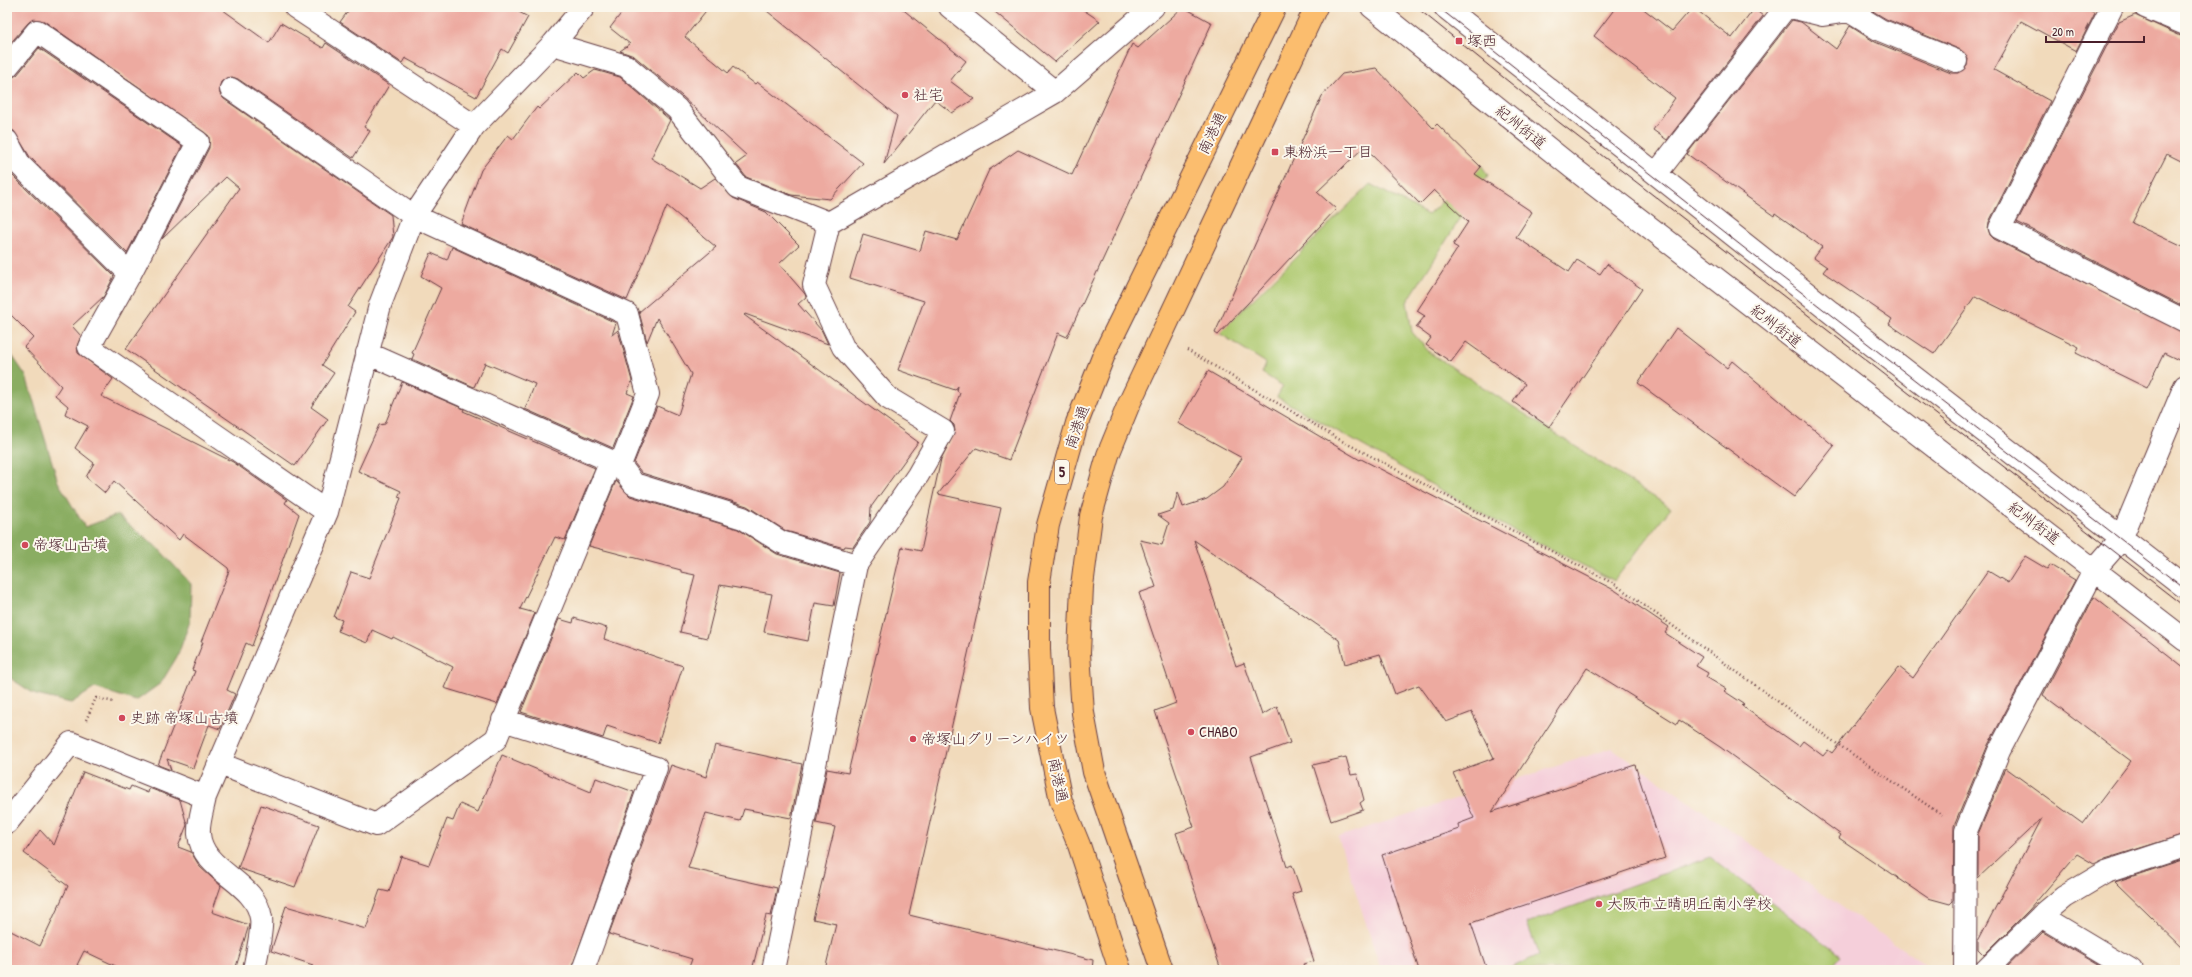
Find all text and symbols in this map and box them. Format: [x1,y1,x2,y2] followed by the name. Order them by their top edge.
[2046,18,2144,44] scale bar
[2052,23,2074,40] text: 20 m
[1467,30,1497,51] place label: 塚西
[1454,36,1464,46] marker: 塚西
[913,84,943,105] place label: 社宅
[900,90,910,100] marker: 社宅
[1491,100,1551,154] street label: 紀州街道
[1192,108,1231,158] street label: 南港通
[1283,141,1373,162] place label: 東粉浜一丁目
[1270,147,1280,157] marker: 東粉浜一丁目
[1746,299,1806,352] street label: 紀州街道
[1059,402,1094,452] street label: 南港通
[1055,460,1069,484] road number: 5
[2004,496,2065,549] street label: 紀州街道
[33,534,108,555] place label: 帝塚山古墳
[20,540,30,550] marker: 帝塚山古墳
[130,707,238,728] place label: 史跡 帝塚山古墳
[117,713,127,723] marker: 史跡 帝塚山古墳
[1199,721,1238,742] place label: CHABO
[1186,727,1196,737] marker: CHABO
[921,728,1070,749] place label: 帝塚山グリーンハイツ
[908,734,918,744] marker: 帝塚山グリーンハイツ
[1044,756,1073,804] street label: 南港通
[1607,893,1772,914] place label: 大阪市立晴明丘南小学校
[1594,899,1604,909] marker: 大阪市立晴明丘南小学校

